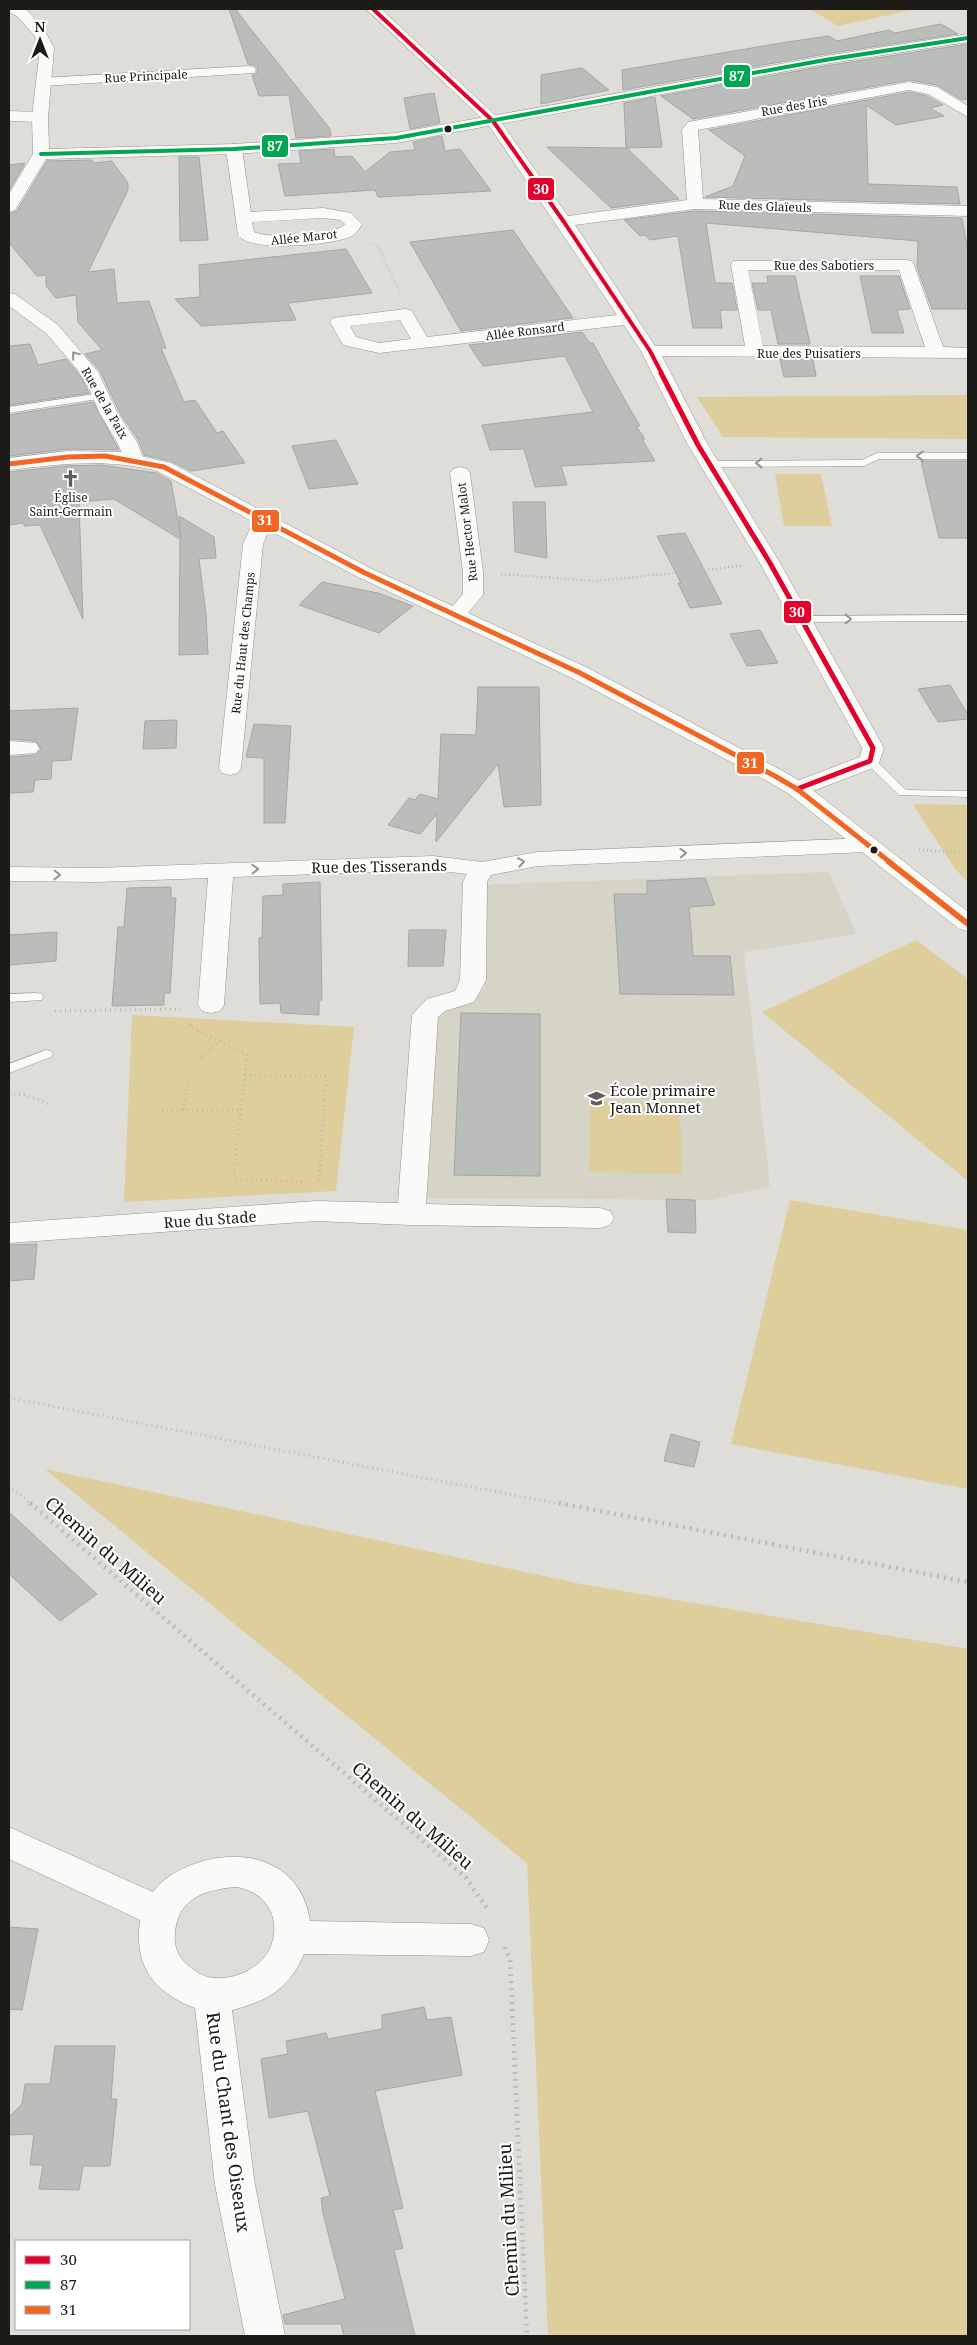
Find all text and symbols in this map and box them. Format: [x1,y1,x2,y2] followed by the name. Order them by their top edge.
[15,15,65,65] north arrow
[34,17,46,36] text: N
[723,64,751,88] line badge: 87
[104,65,188,87] street label: Rue Principale
[729,66,745,85] text: 87
[760,92,828,120] street label: Rue des Iris
[443,124,453,134] unlabelled marker
[261,134,289,158] line badge: 87
[267,136,283,155] text: 87
[527,177,555,201] line badge: 30
[533,179,549,198] text: 30
[718,196,812,216] street label: Rue des Glaïeuls
[270,225,338,249] street label: Allée Marot
[774,257,874,274] street label: Rue des Sabotiers
[484,318,566,344] street label: Allée Ronsard
[757,345,861,362] street label: Rue des Puisatiers
[71,352,80,361] one-way arrow
[78,364,132,442] street label: Rue de la Paix
[915,451,923,461] one-way arrow
[754,458,762,468] one-way arrow
[61,468,81,488] church icon: Église Saint-Germain
[452,481,482,583] street label: Rue Hector Malot
[29,489,113,520] place label: Église Saint-Germain
[251,509,280,533] line badge: 31
[257,510,273,529] text: 31
[227,571,259,715] street label: Rue du Haut des Champs
[783,600,812,624] line badge: 30
[789,602,805,621] text: 30
[844,614,852,624] one-way arrow
[736,751,765,775] line badge: 31
[742,753,758,772] text: 31
[869,845,879,855] unlabelled marker
[679,847,687,858] one-way arrow
[311,855,447,877] street label: Rue des Tisserands
[517,857,525,868] one-way arrow
[251,864,259,875] one-way arrow
[54,870,62,880] one-way arrow
[609,1080,716,1117] place label: École primaire Jean Monnet
[586,1089,606,1109] school or university icon: École primaire Jean Monnet
[163,1206,257,1232] street label: Rue du Stade
[40,1491,172,1610] street label: Chemin du Milieu
[347,1756,479,1875] street label: Chemin du Milieu
[202,2010,256,2234] street label: Rue du Chant des Oiseaux
[492,2142,524,2297] street label: Chemin du Milieu
[15,2240,190,2330] legend
[60,2249,77,2269] text: 30
[60,2274,77,2294] text: 87
[60,2299,77,2319] text: 31

